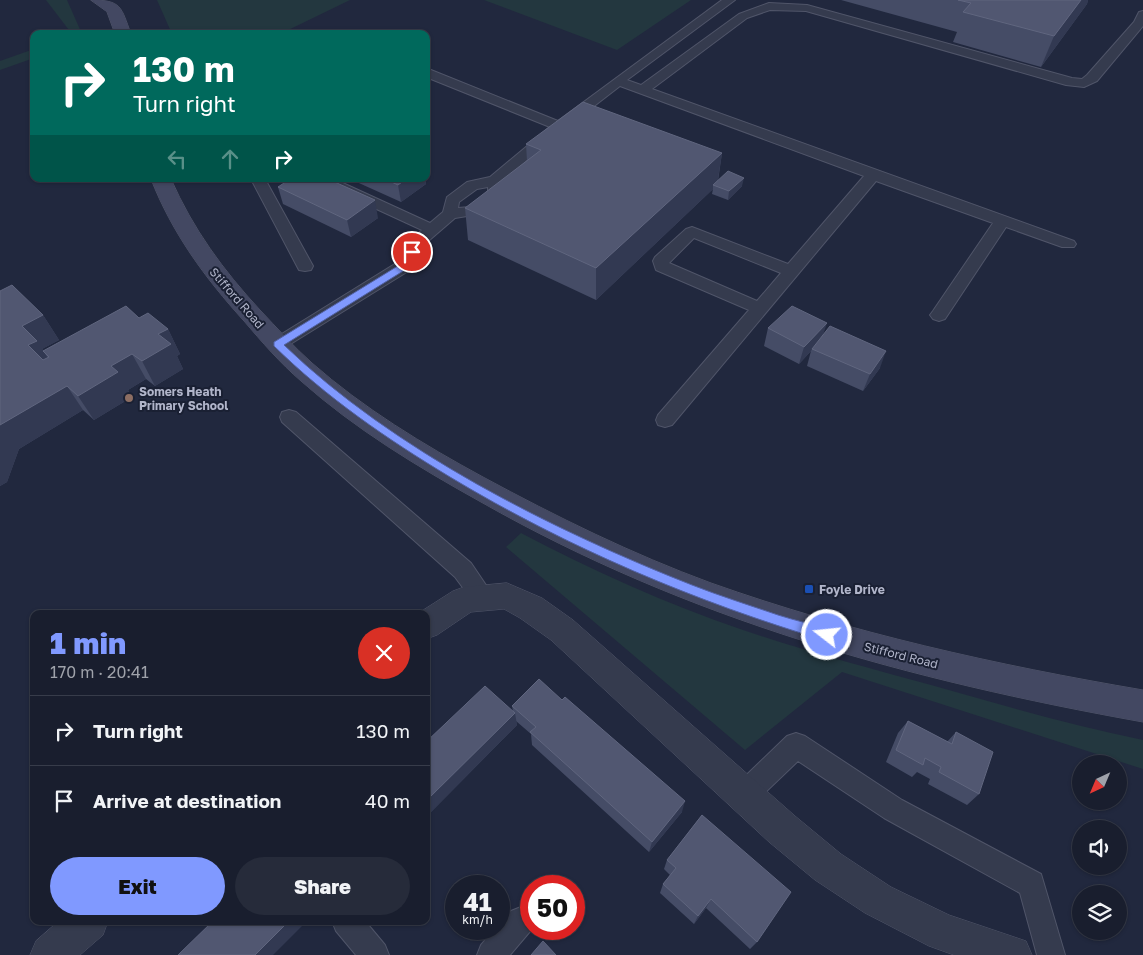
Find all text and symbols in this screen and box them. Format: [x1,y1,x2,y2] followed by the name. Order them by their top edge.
[133,48,235,90] text: 130 m
[50,50,115,115] icon: right
[133,90,236,117] text: Turn right
[163,145,191,173] icon: left
[216,145,244,173] icon: ahead
[269,145,297,173] icon: right
[391,231,433,273] pin
[398,238,426,266] icon: arrive
[206,264,268,332] street label: Stifford Road
[139,384,228,413] place label: Somers Heath Primary School
[123,392,135,404] marker: Somers Heath Primary School
[819,582,885,597] place label: Foyle Drive
[803,583,815,595] marker: Foyle Drive
[800,608,852,660] position arrow
[50,625,126,661] text: 1 min
[358,627,410,679] button: close
[862,639,940,671] street label: Stifford Road
[50,662,149,682] text: 170 m · 20:41
[50,717,78,745] icon: right
[93,719,183,742] text: Turn right
[356,719,410,742] text: 130 m
[1072,755,1128,810] north arrow
[1072,755,1127,940] map controls
[50,787,78,815] icon: arrive
[93,789,281,812] text: Arrive at destination
[365,789,410,812] text: 40 m
[1072,820,1127,875] button: sound
[50,857,225,915] button: Exit
[235,857,410,915] button: Share
[520,875,585,940] speed limit sign: 50
[1072,885,1127,940] button: layers
[463,886,492,917] text: 41
[462,912,493,927] text: km/h

